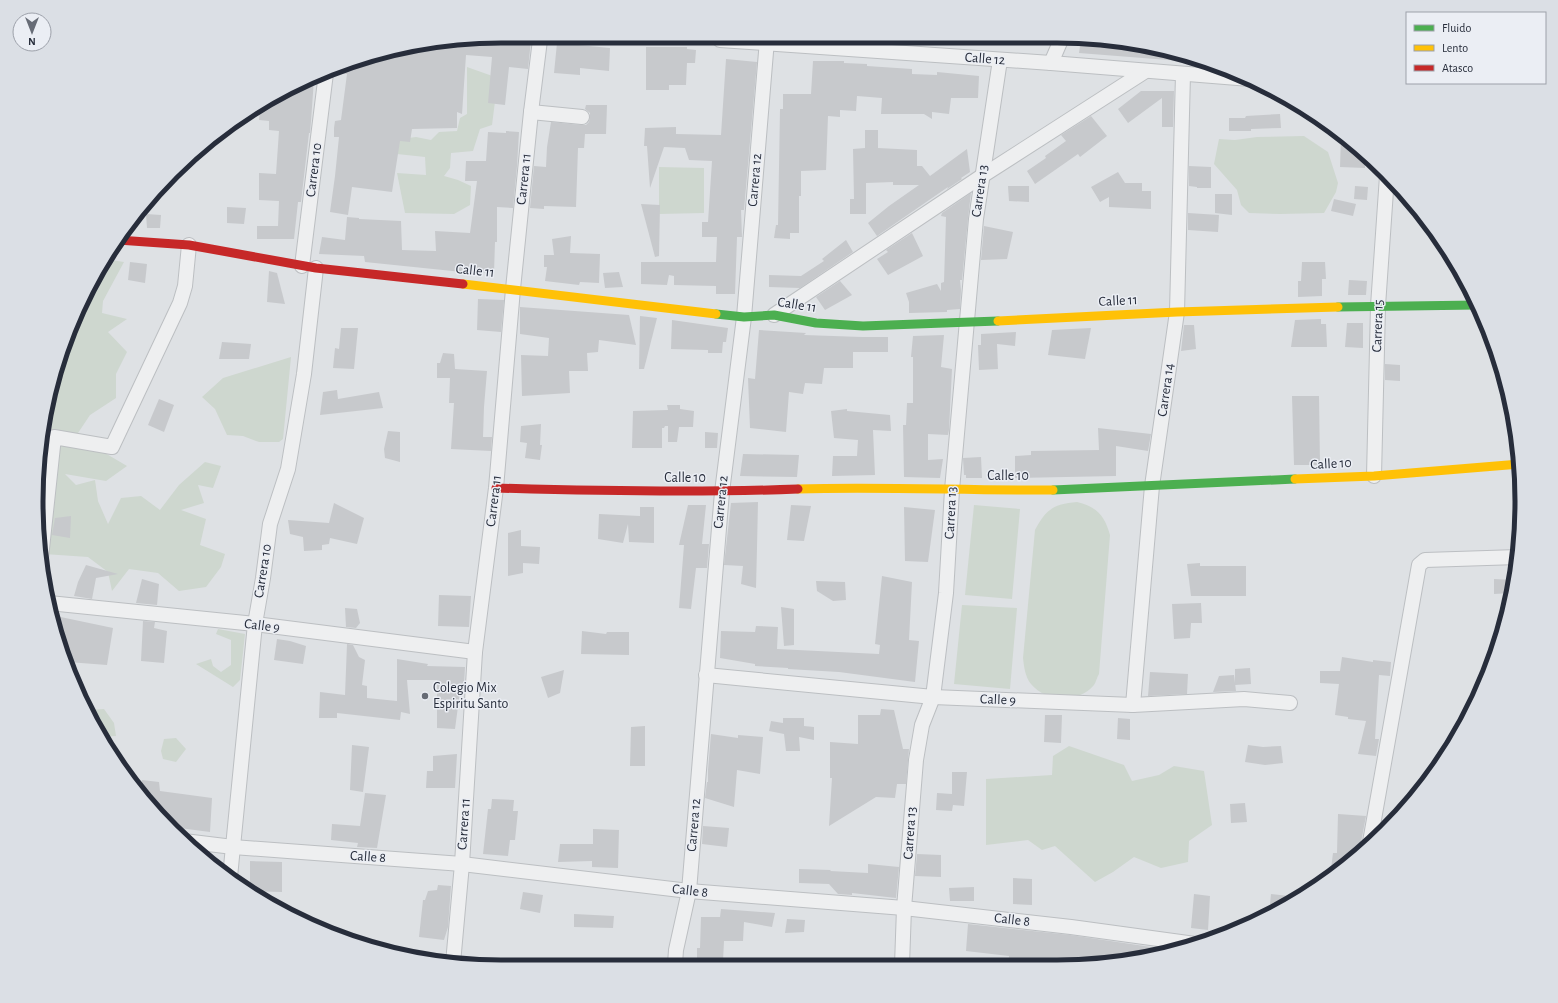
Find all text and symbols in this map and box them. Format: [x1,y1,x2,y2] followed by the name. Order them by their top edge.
[12,12,52,52] north arrow
[1406,12,1546,84] legend
[1442,22,1471,34] text: Fluido
[28,36,36,47] text: N
[1442,42,1468,54] text: Lento
[964,51,1006,67] street label: Calle 12
[1442,62,1473,74] text: Atasco
[304,142,324,198] street label: Carrera 10
[514,152,534,206] street label: Carrera 11
[746,153,764,207] street label: Carrera 12
[969,164,991,218] street label: Carrera 13
[455,262,495,280] street label: Calle 11
[1098,293,1138,309] street label: Calle 11
[777,295,817,315] street label: Calle 11
[1370,299,1386,353] street label: Carrera 15
[1155,362,1177,418] street label: Carrera 14
[1310,456,1352,472] street label: Calle 10
[987,469,1029,483] street label: Calle 10
[664,471,706,485] street label: Calle 10
[484,474,504,528] street label: Carrera 11
[711,475,731,529] street label: Carrera 12
[943,486,959,540] street label: Carrera 13
[252,543,274,599] street label: Carrera 10
[243,617,281,635] street label: Calle 9
[433,681,508,711] place label: Colegio Mix Espiritu Santo
[420,691,430,701] marker: Colegio Mix Espiritu Santo
[980,692,1016,708] street label: Calle 9
[455,798,473,850] street label: Carrera 11
[685,798,703,852] street label: Carrera 12
[901,806,919,860] street label: Carrera 13
[350,849,386,865] street label: Calle 8
[671,882,709,900] street label: Calle 8
[993,911,1031,929] street label: Calle 8

